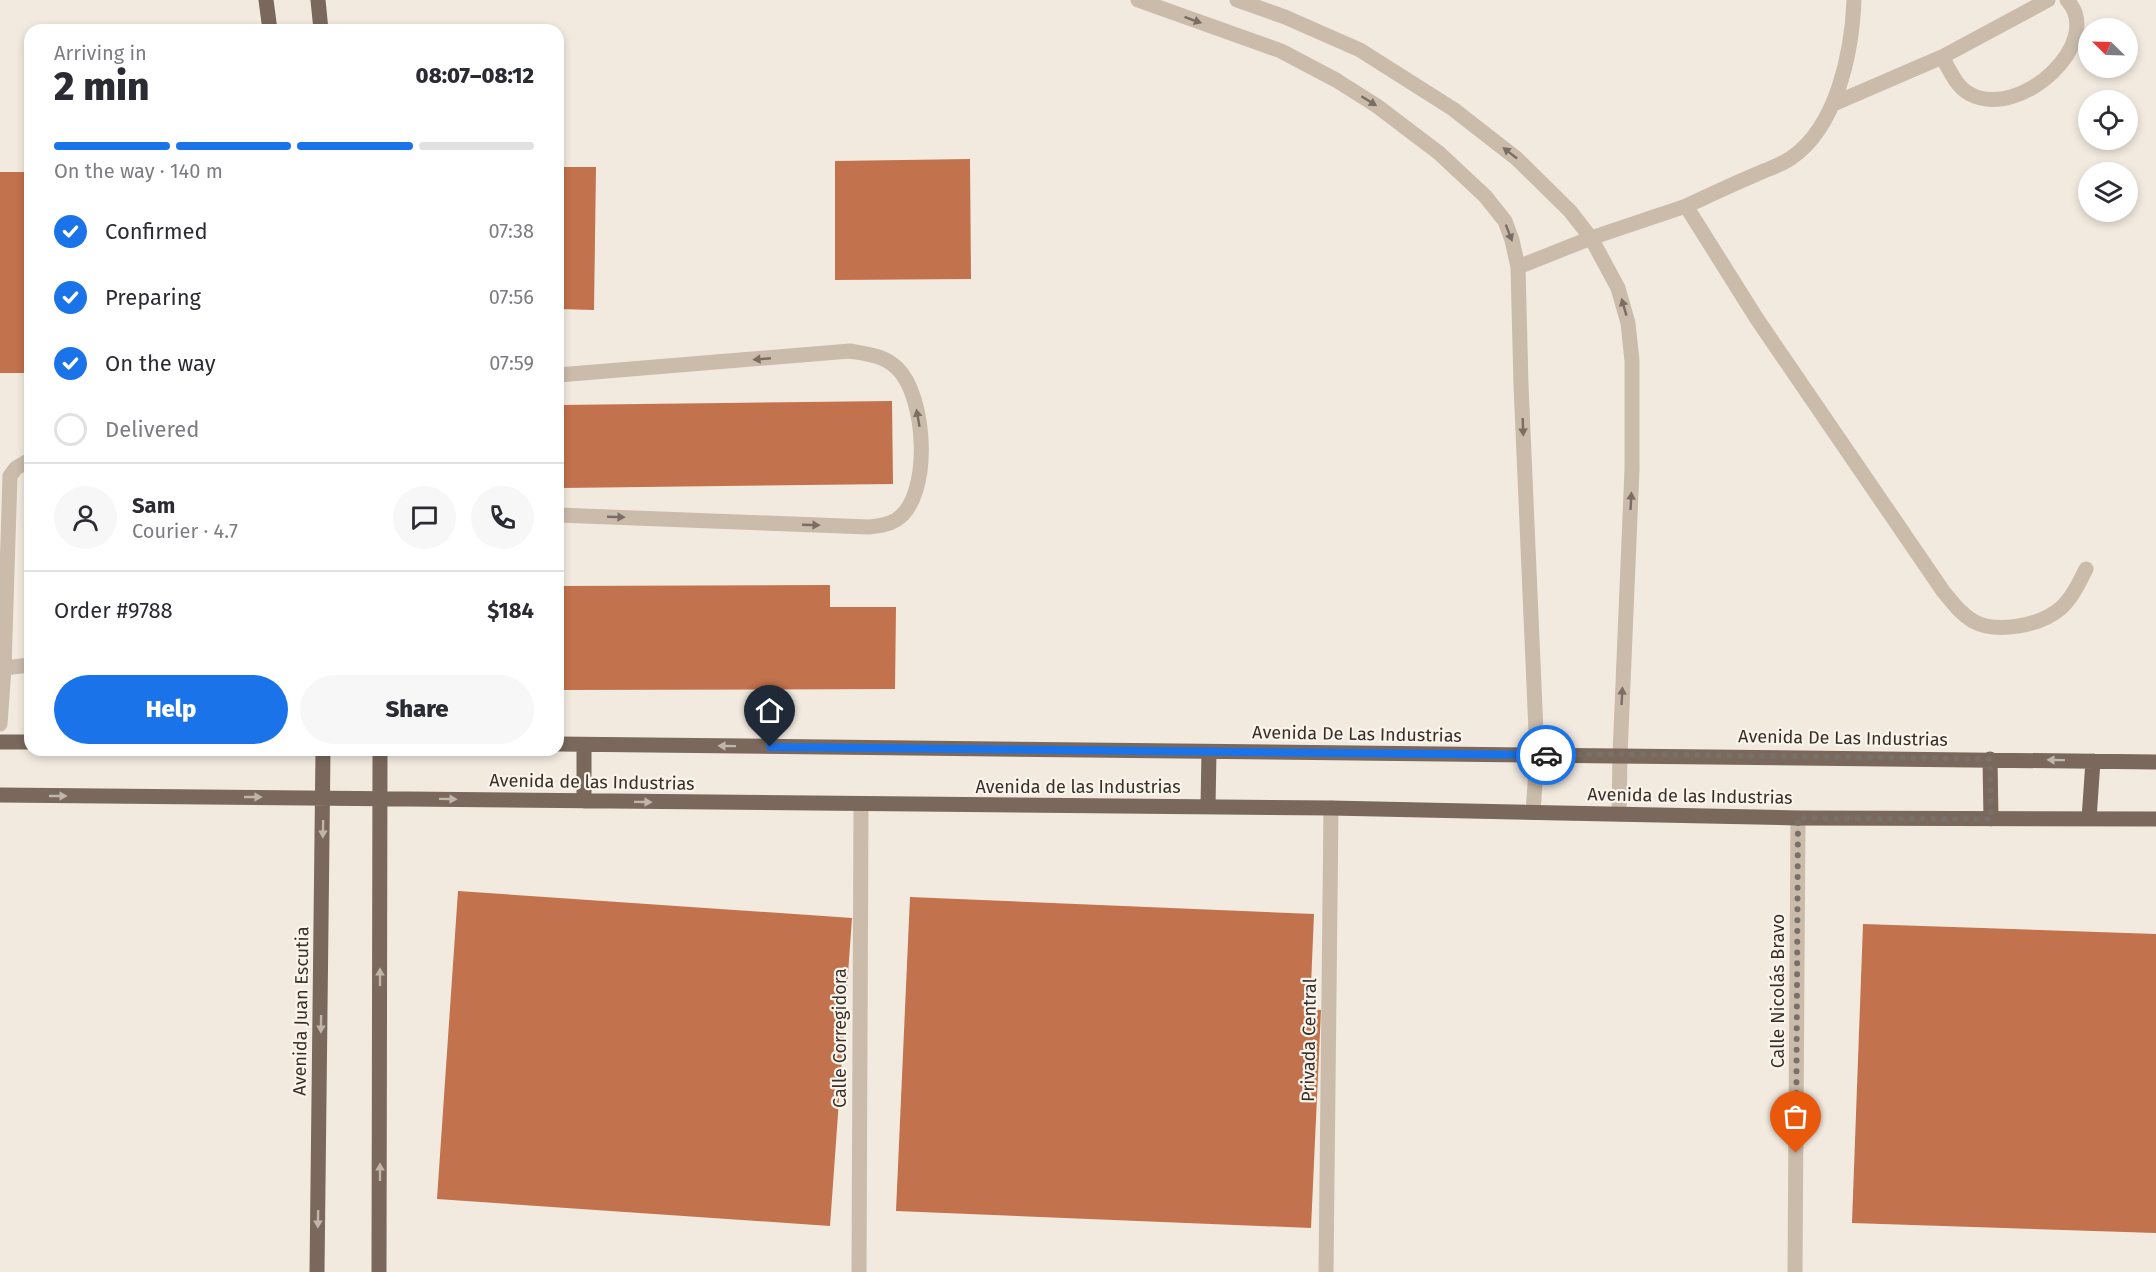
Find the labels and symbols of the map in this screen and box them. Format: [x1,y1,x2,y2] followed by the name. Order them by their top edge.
[1184,15,1202,25] one-way arrow
[2078,18,2138,78] north arrow
[1361,96,1377,107] one-way arrow
[1502,147,1517,159] one-way arrow
[1505,224,1515,242] one-way arrow
[1618,298,1628,316] one-way arrow
[752,354,771,363] one-way arrow
[913,408,922,427] one-way arrow
[1518,417,1527,436] one-way arrow
[1626,492,1635,511] one-way arrow
[607,513,626,522] one-way arrow
[802,520,821,529] one-way arrow
[744,685,795,747] pin
[1618,687,1627,706] one-way arrow
[1252,721,1462,747] street label: Avenida De Las Industrias
[1516,725,1576,785] courier
[1738,725,1948,751] street label: Avenida De Las Industrias
[717,741,736,751] one-way arrow
[2046,756,2065,765] one-way arrow
[489,769,695,795] street label: Avenida de las Industrias
[975,776,1181,798] street label: Avenida de las Industrias
[1587,783,1793,809] street label: Avenida de las Industrias
[49,791,68,801] one-way arrow
[244,792,263,802] one-way arrow
[439,794,458,804] one-way arrow
[634,797,653,807] one-way arrow
[318,820,328,839] one-way arrow
[1767,914,1789,1068] street label: Calle Nicolás Bravo
[289,926,313,1096] street label: Avenida Juan Escutia
[375,967,385,986] one-way arrow
[829,968,851,1108] street label: Calle Corregidora
[1297,978,1321,1102] street label: Privada Central
[316,1015,325,1034] one-way arrow
[1770,1091,1821,1153] pin
[375,1162,385,1181] one-way arrow
[313,1210,323,1229] one-way arrow

